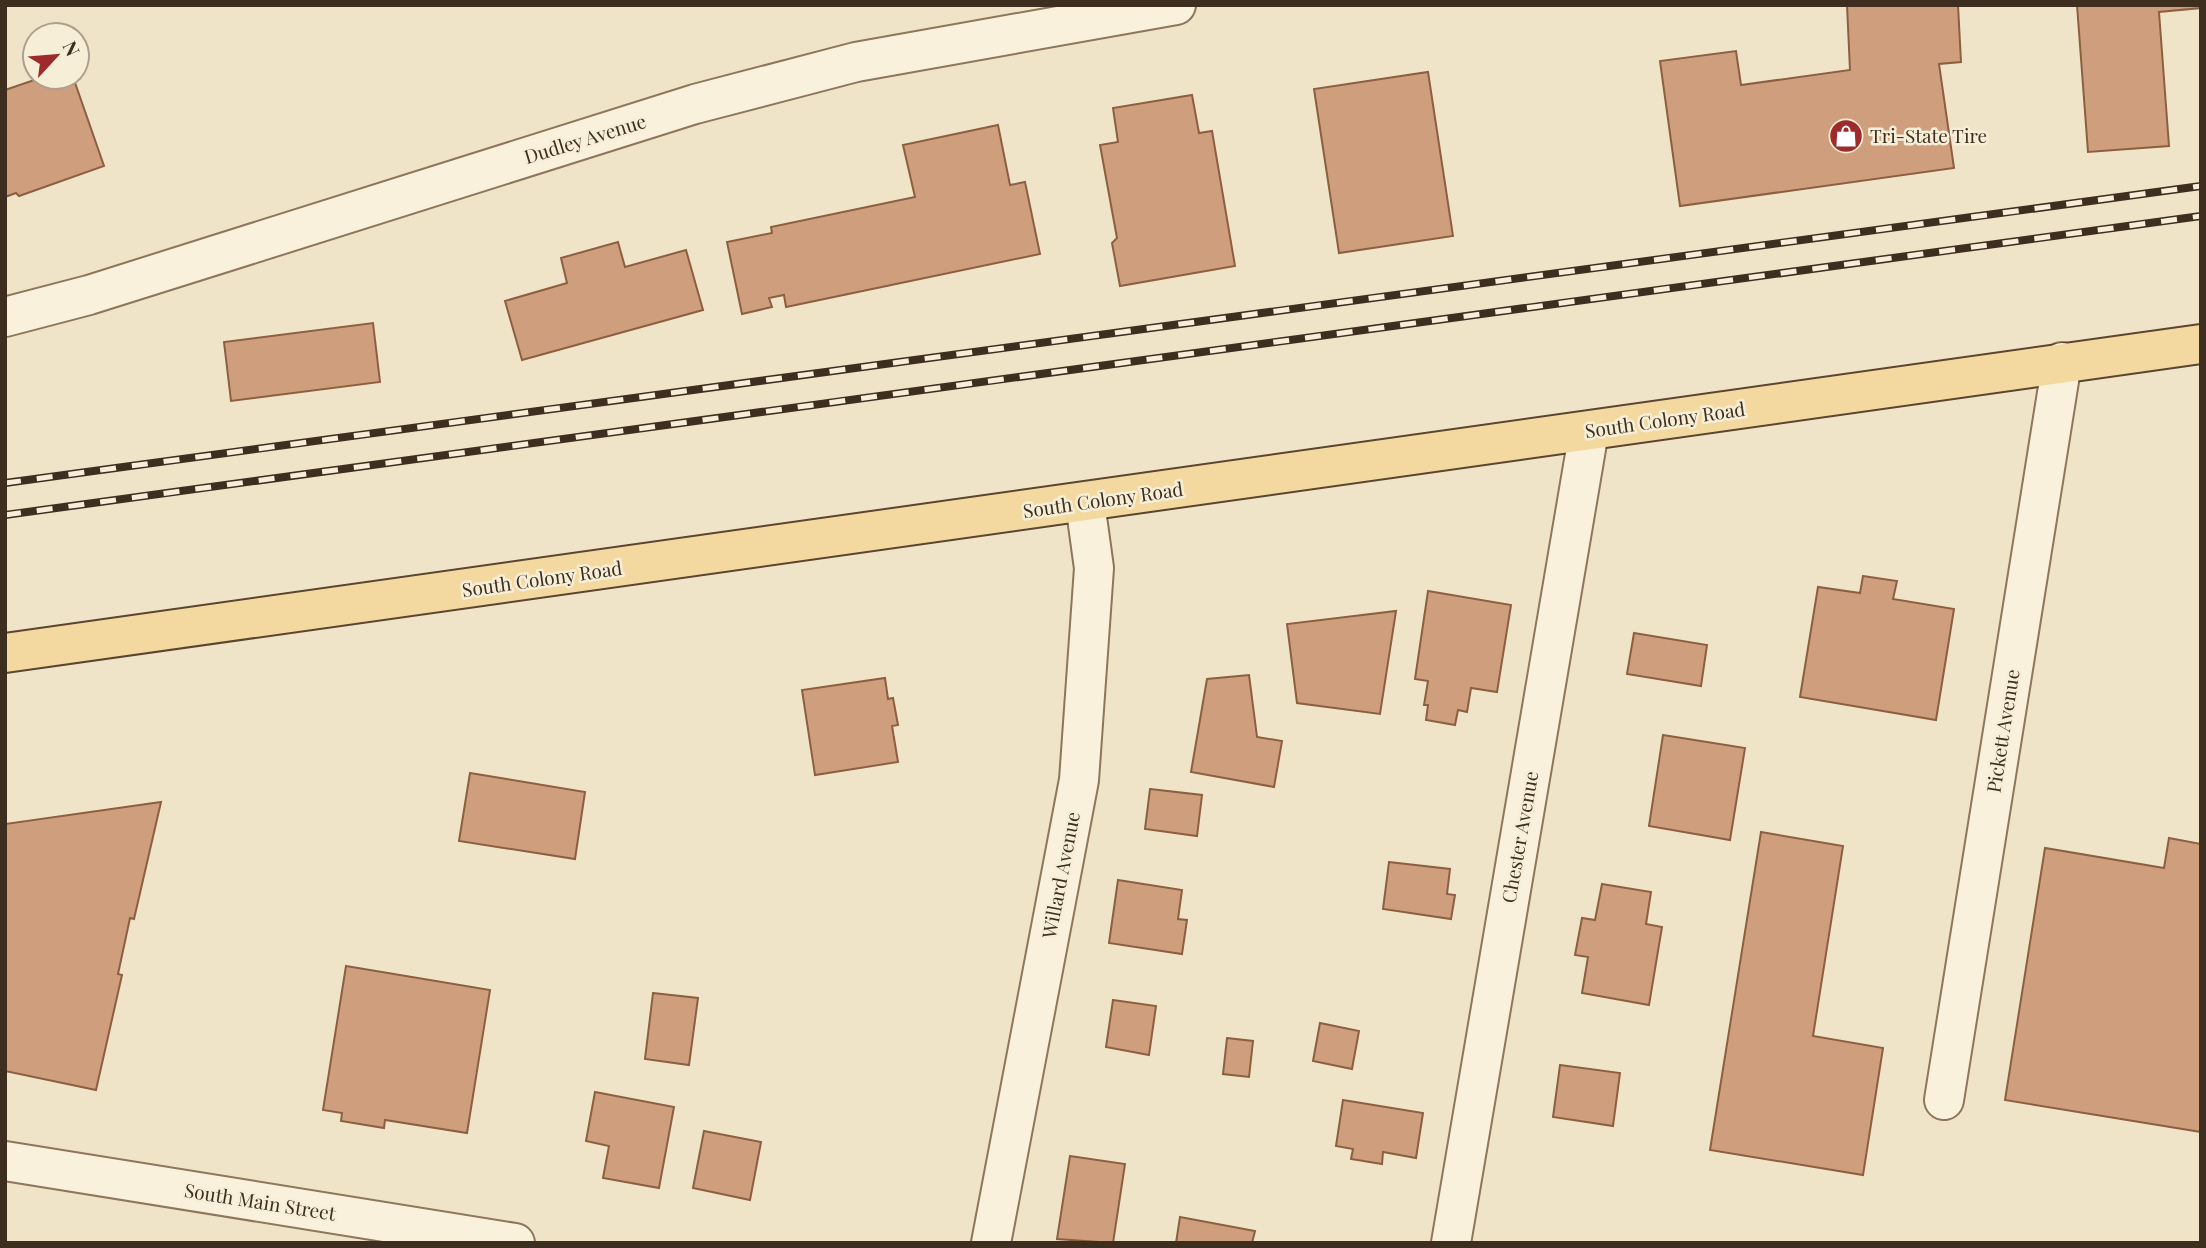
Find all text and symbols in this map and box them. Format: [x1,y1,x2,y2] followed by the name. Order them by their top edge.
[21,21,91,91] north arrow
[57,36,87,60] text: N
[520,107,649,169] street label: Dudley Avenue
[1827,117,1865,155] shop icon: Tri-State Tire
[1870,122,1987,148] place label: Tri-State Tire
[1583,395,1747,443] street label: South Colony Road
[1021,475,1185,523] street label: South Colony Road
[460,554,624,602] street label: South Colony Road
[1979,667,2025,794] street label: Pickett Avenue
[1495,769,1543,905] street label: Chester Avenue
[1035,809,1085,941] street label: Willard Avenue
[183,1176,338,1226] street label: South Main Street

